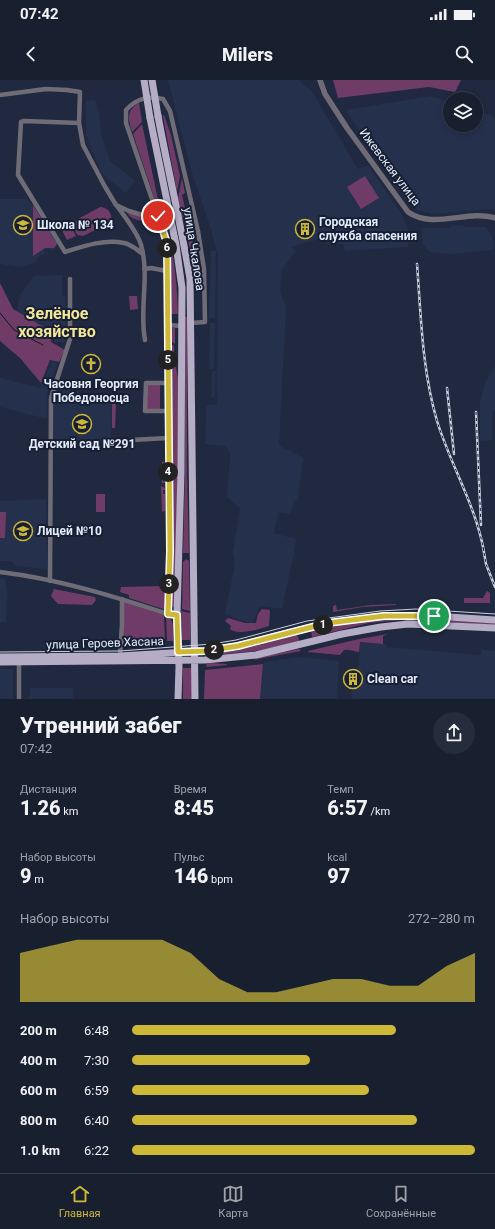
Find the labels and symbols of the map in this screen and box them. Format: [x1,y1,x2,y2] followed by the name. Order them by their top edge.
[357,126,423,208] street label: Ижевская улица
[141,199,175,233] pin
[180,206,208,292] street label: улица Чкалова
[12,214,34,236] school or university icon: Школа № 134
[319,215,417,243] place label: Городская служба спасения
[37,218,114,232] place label: Школа № 134
[294,218,316,240] building icon: Городская служба спасения
[157,238,177,258] pin: 6
[18,304,96,341] district label: Зелёное хозяйство
[158,350,178,370] pin: 5
[80,353,102,375] church icon: Часовня Георгия Победоносца
[43,377,139,405] place label: Часовня Георгия Победоносца
[71,413,93,435] school or university icon: Детский сад №291
[29,437,135,451] place label: Детский сад №291
[158,462,178,482] pin: 4
[12,520,34,542] school or university icon: Лицей №10
[37,524,102,538] place label: Лицей №10
[159,574,179,594] pin: 3
[417,599,451,633] pin
[313,615,333,635] pin: 1
[46,634,164,652] street label: улица Героев Хасана
[204,640,224,660] pin: 2
[342,668,364,690] building icon: Clean car
[367,672,418,686] place label: Clean car

